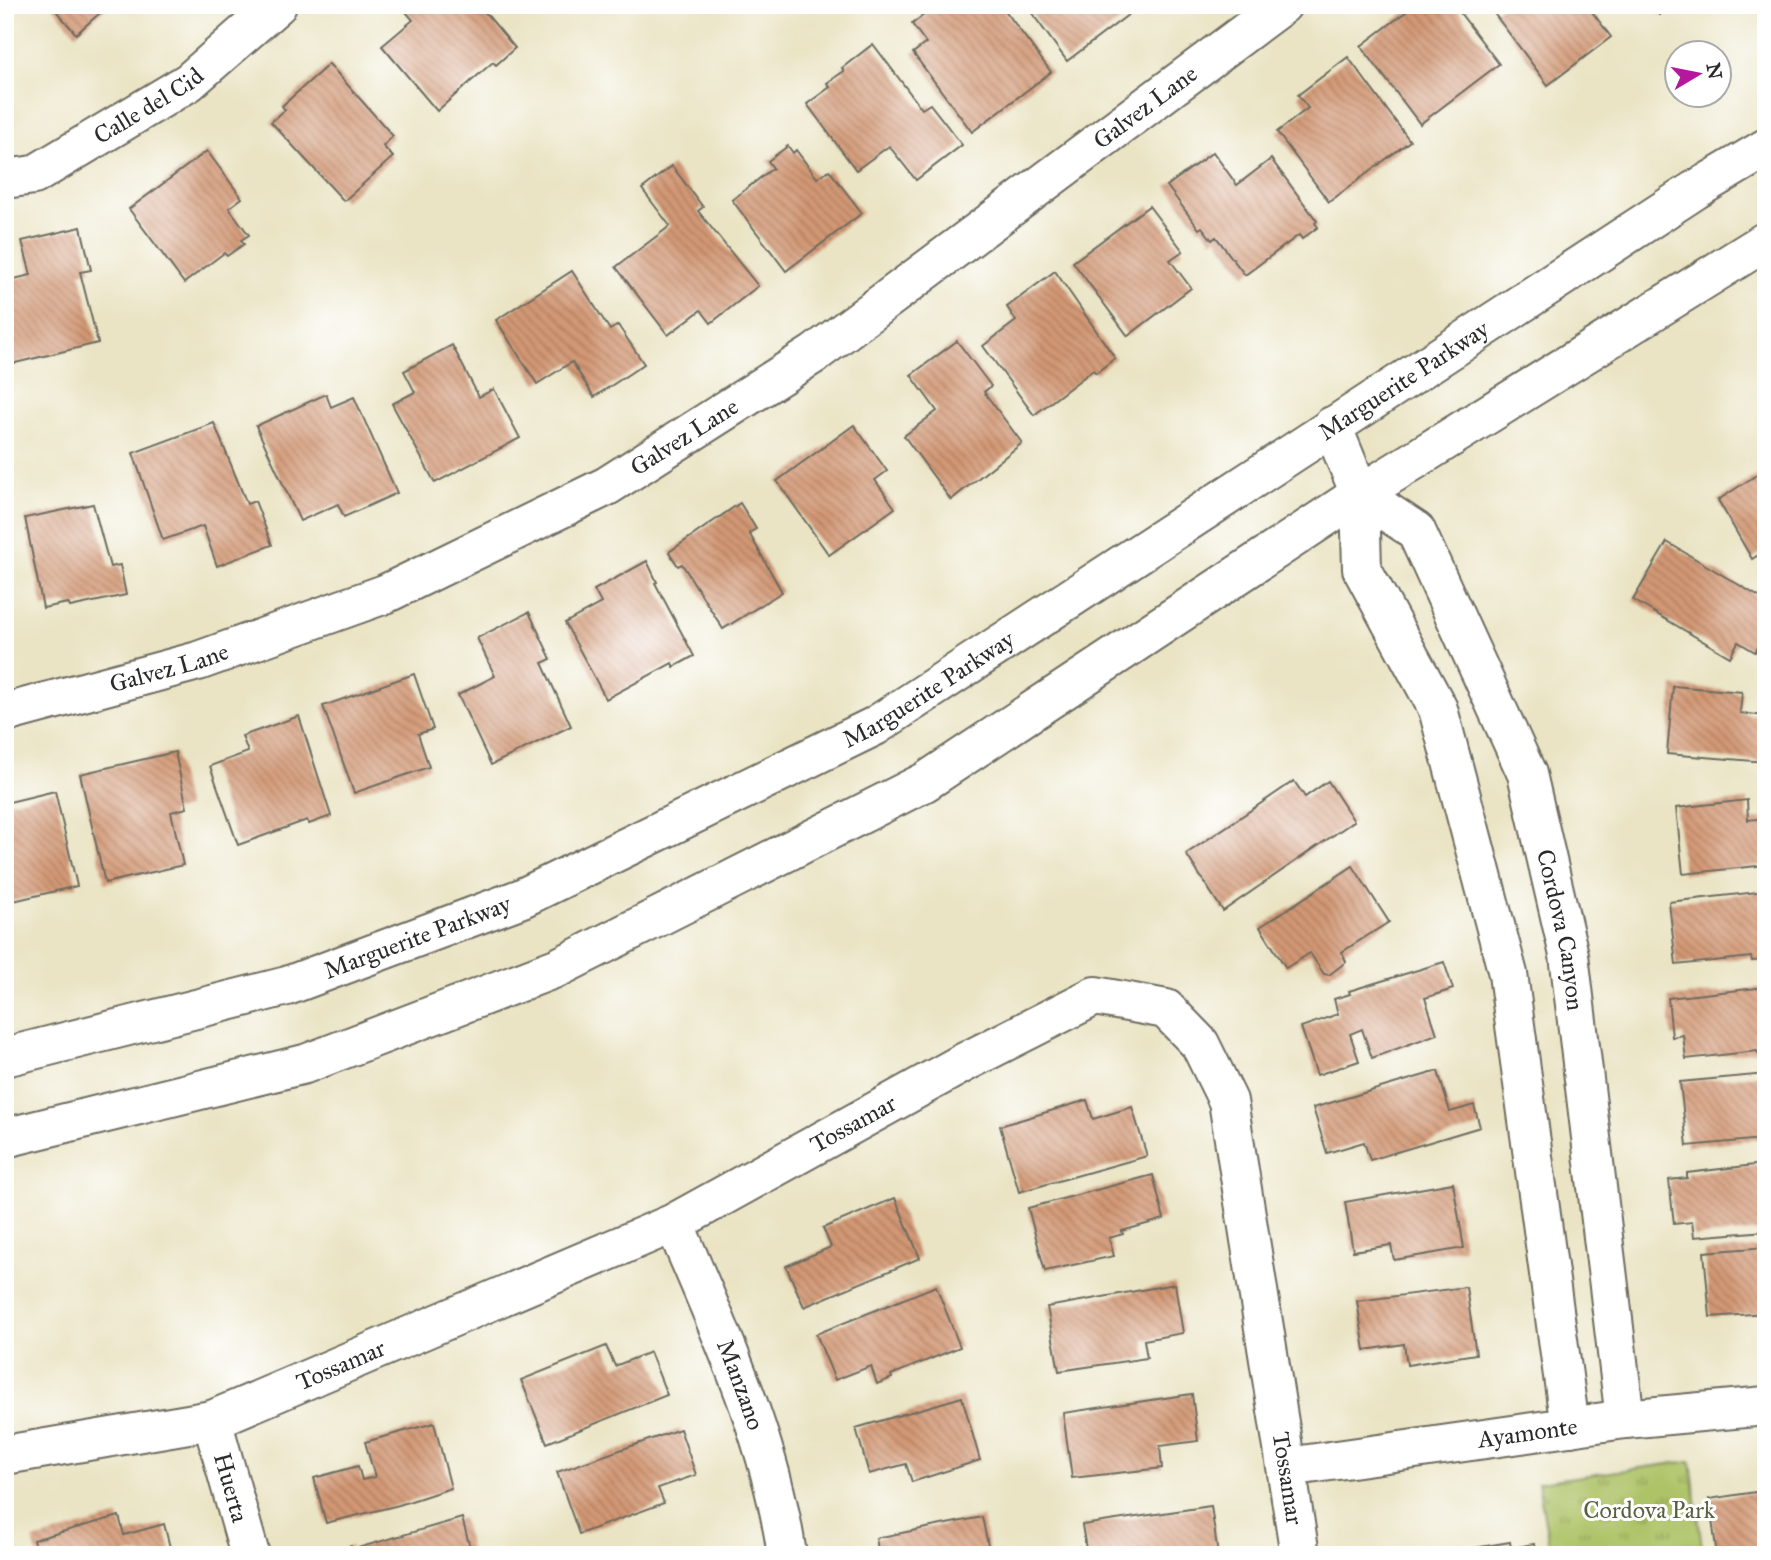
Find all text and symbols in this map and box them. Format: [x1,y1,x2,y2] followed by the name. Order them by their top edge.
[1662,38,1732,108] north arrow
[1087,58,1203,156] street label: Galvez Lane
[88,61,210,151] street label: Calle del Cid
[1702,61,1727,81] text: N
[1313,313,1495,447] street label: Marguerite Parkway
[625,391,744,482] street label: Galvez Lane
[838,624,1021,754] street label: Marguerite Parkway
[106,636,232,699] street label: Galvez Lane
[1530,846,1591,1012] street label: Cordova Canyon
[320,888,516,986] street label: Marguerite Parkway
[805,1088,901,1160] street label: Tossamar
[292,1333,390,1397] street label: Tossamar
[710,1335,771,1434] street label: Manzano
[1475,1411,1579,1455] street label: Ayamonte
[1266,1430,1310,1527] street label: Tossamar
[207,1449,255,1526] street label: Huerta
[1583,1495,1716,1525] park label: Cordova Park

